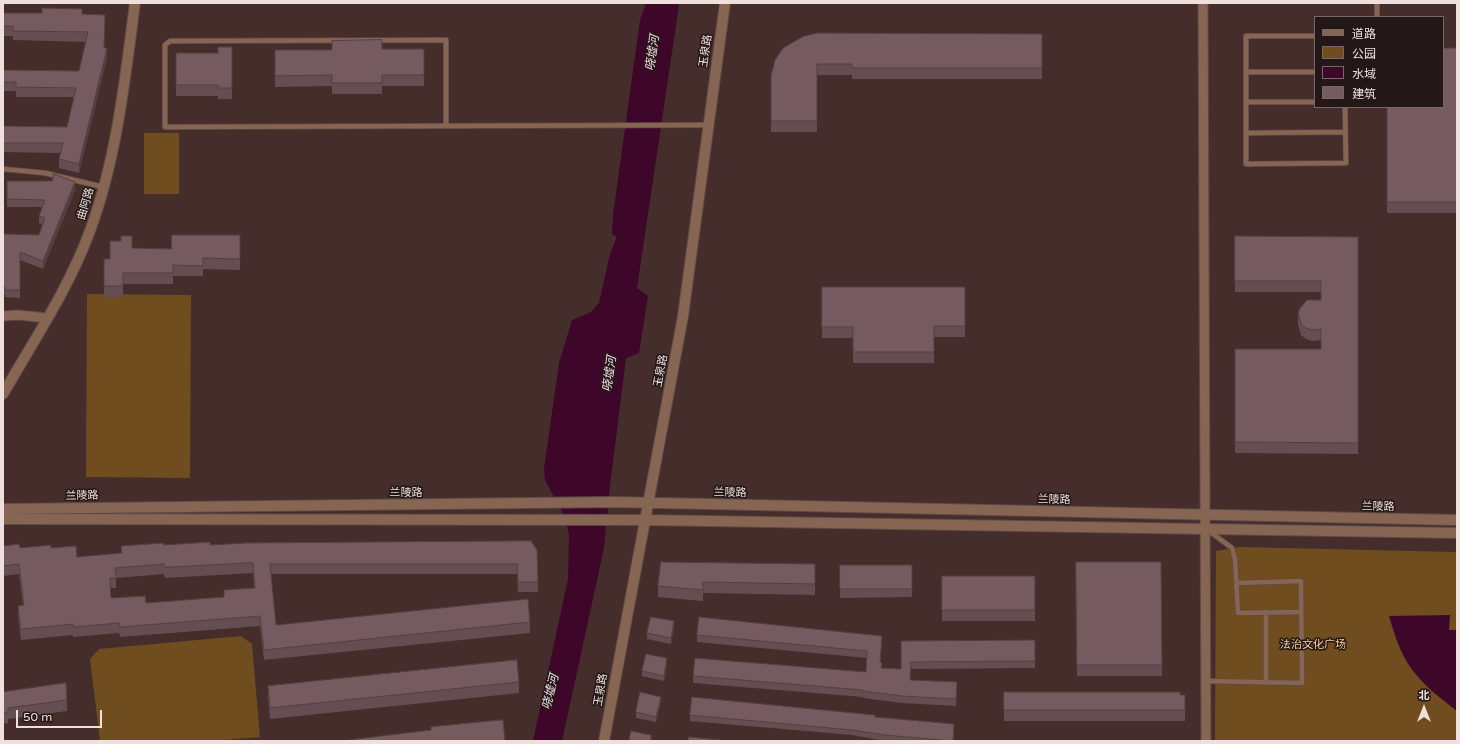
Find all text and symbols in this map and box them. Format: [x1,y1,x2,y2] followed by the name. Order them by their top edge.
[1314,16,1444,108] legend
[1352,27,1376,41] text: 道路
[643,34,663,72] water label: 哓墟河
[697,34,715,68] street label: 玉泉路
[1352,47,1376,61] text: 公园
[1352,67,1376,81] text: 水域
[1352,87,1376,101] text: 建筑
[75,186,97,222] street label: 曲阿路
[651,354,671,388] street label: 玉泉路
[600,355,620,393] water label: 哓墟河
[390,486,422,500] street label: 兰陵路
[713,486,747,500] street label: 兰陵路
[65,489,99,503] street label: 兰陵路
[1037,493,1071,507] street label: 兰陵路
[1361,500,1395,514] street label: 兰陵路
[1280,638,1346,652] park label: 法治文化广场
[540,673,562,711] water label: 哓墟河
[592,673,610,707] street label: 玉泉路
[1404,688,1444,728] north arrow
[1419,689,1430,702] text: 北
[18,702,104,728] scale bar
[23,710,52,724] text: 50 m

